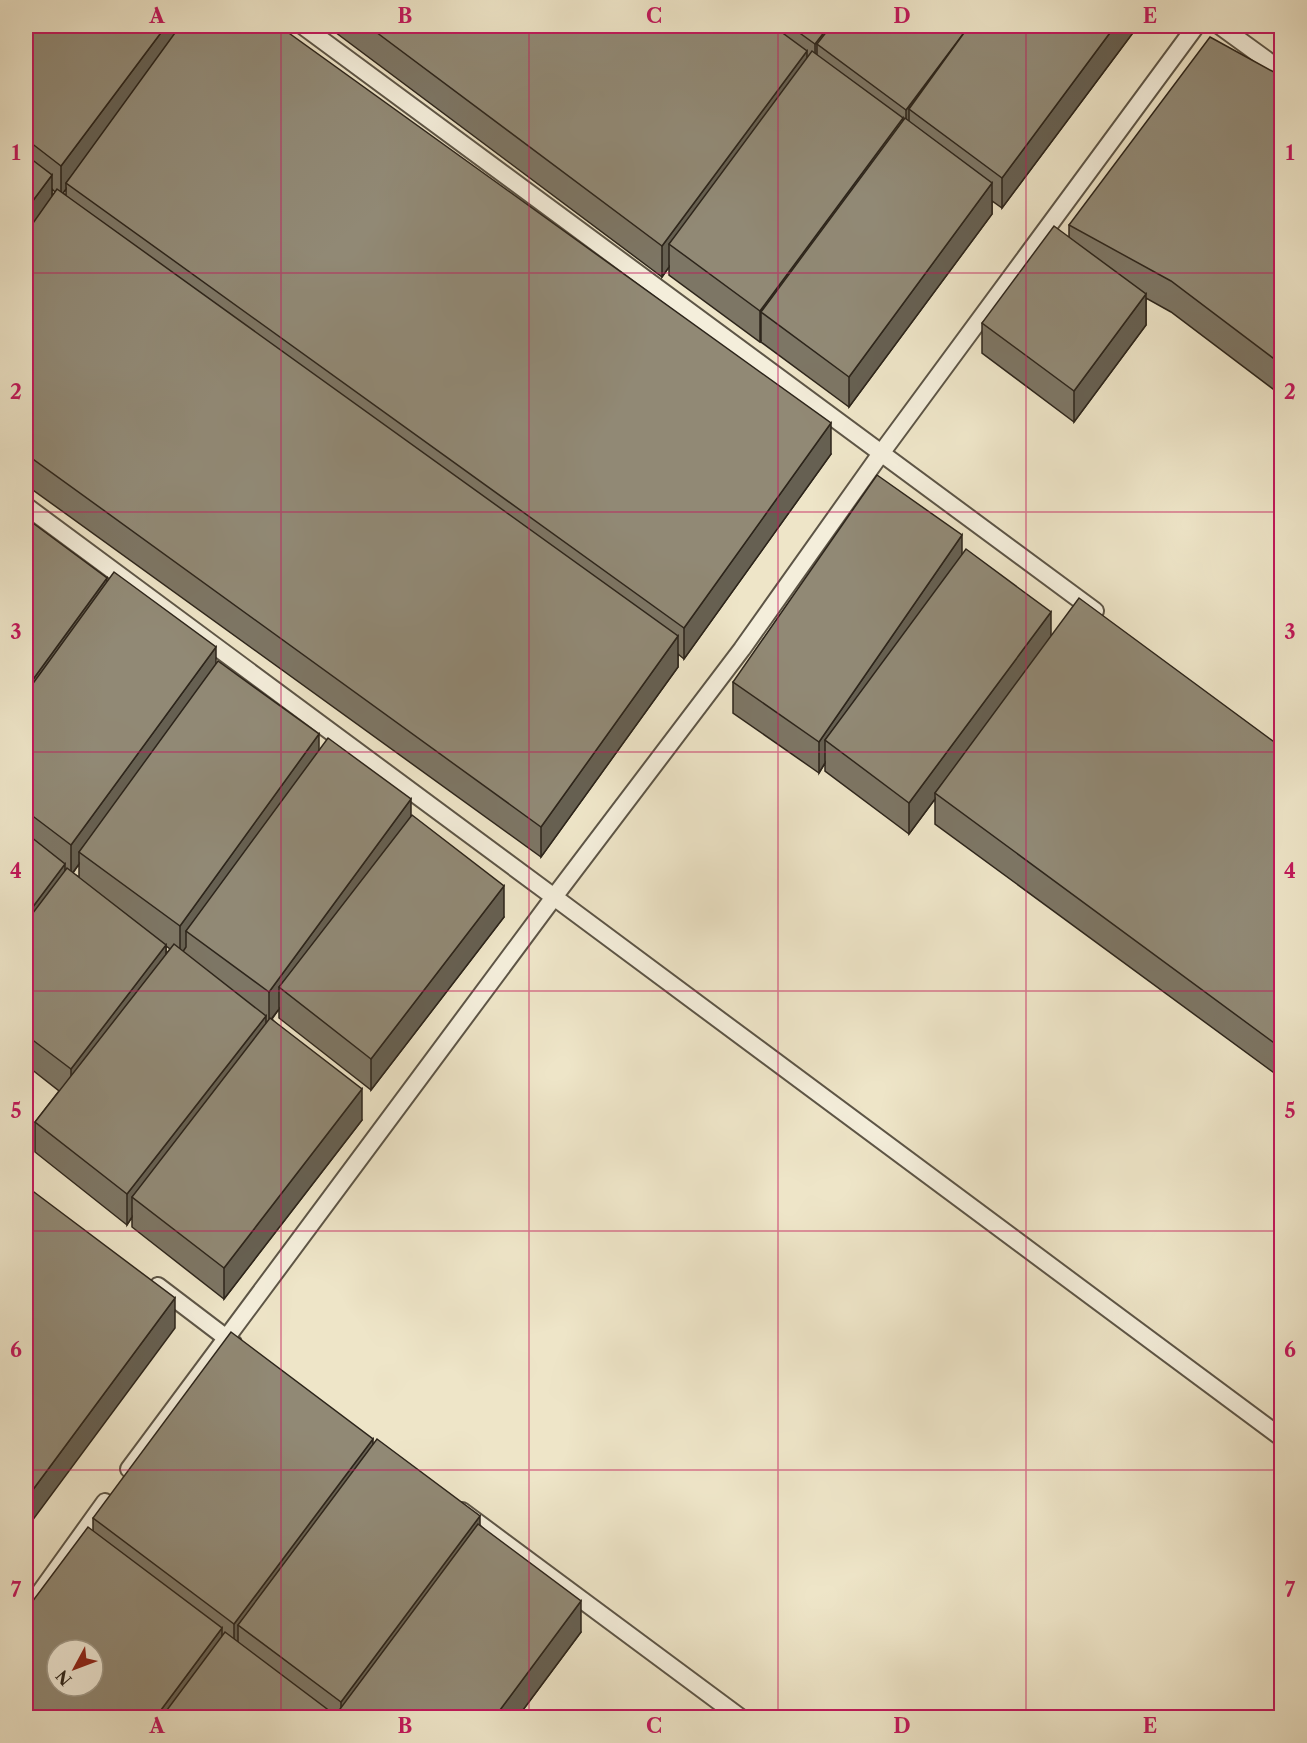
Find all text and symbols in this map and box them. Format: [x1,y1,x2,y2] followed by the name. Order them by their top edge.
[148,4,165,28] text: A
[398,4,413,28] text: B
[646,4,662,28] text: C
[893,4,911,28] text: D
[1143,4,1157,28] text: E
[12,141,21,165] text: 1
[1286,141,1295,165] text: 1
[10,380,22,404] text: 2
[1284,380,1296,404] text: 2
[10,620,22,644] text: 3
[1284,620,1296,644] text: 3
[10,859,22,883] text: 4
[1284,859,1296,883] text: 4
[10,1099,22,1123] text: 5
[1284,1099,1296,1123] text: 5
[10,1338,22,1362] text: 6
[1284,1338,1296,1362] text: 6
[11,1578,22,1602] text: 7
[1285,1578,1296,1602] text: 7
[45,1638,105,1698] north arrow
[52,1666,76,1690] text: N
[148,1714,165,1738] text: A
[398,1714,413,1738] text: B
[646,1714,662,1738] text: C
[893,1714,911,1738] text: D
[1143,1714,1157,1738] text: E

